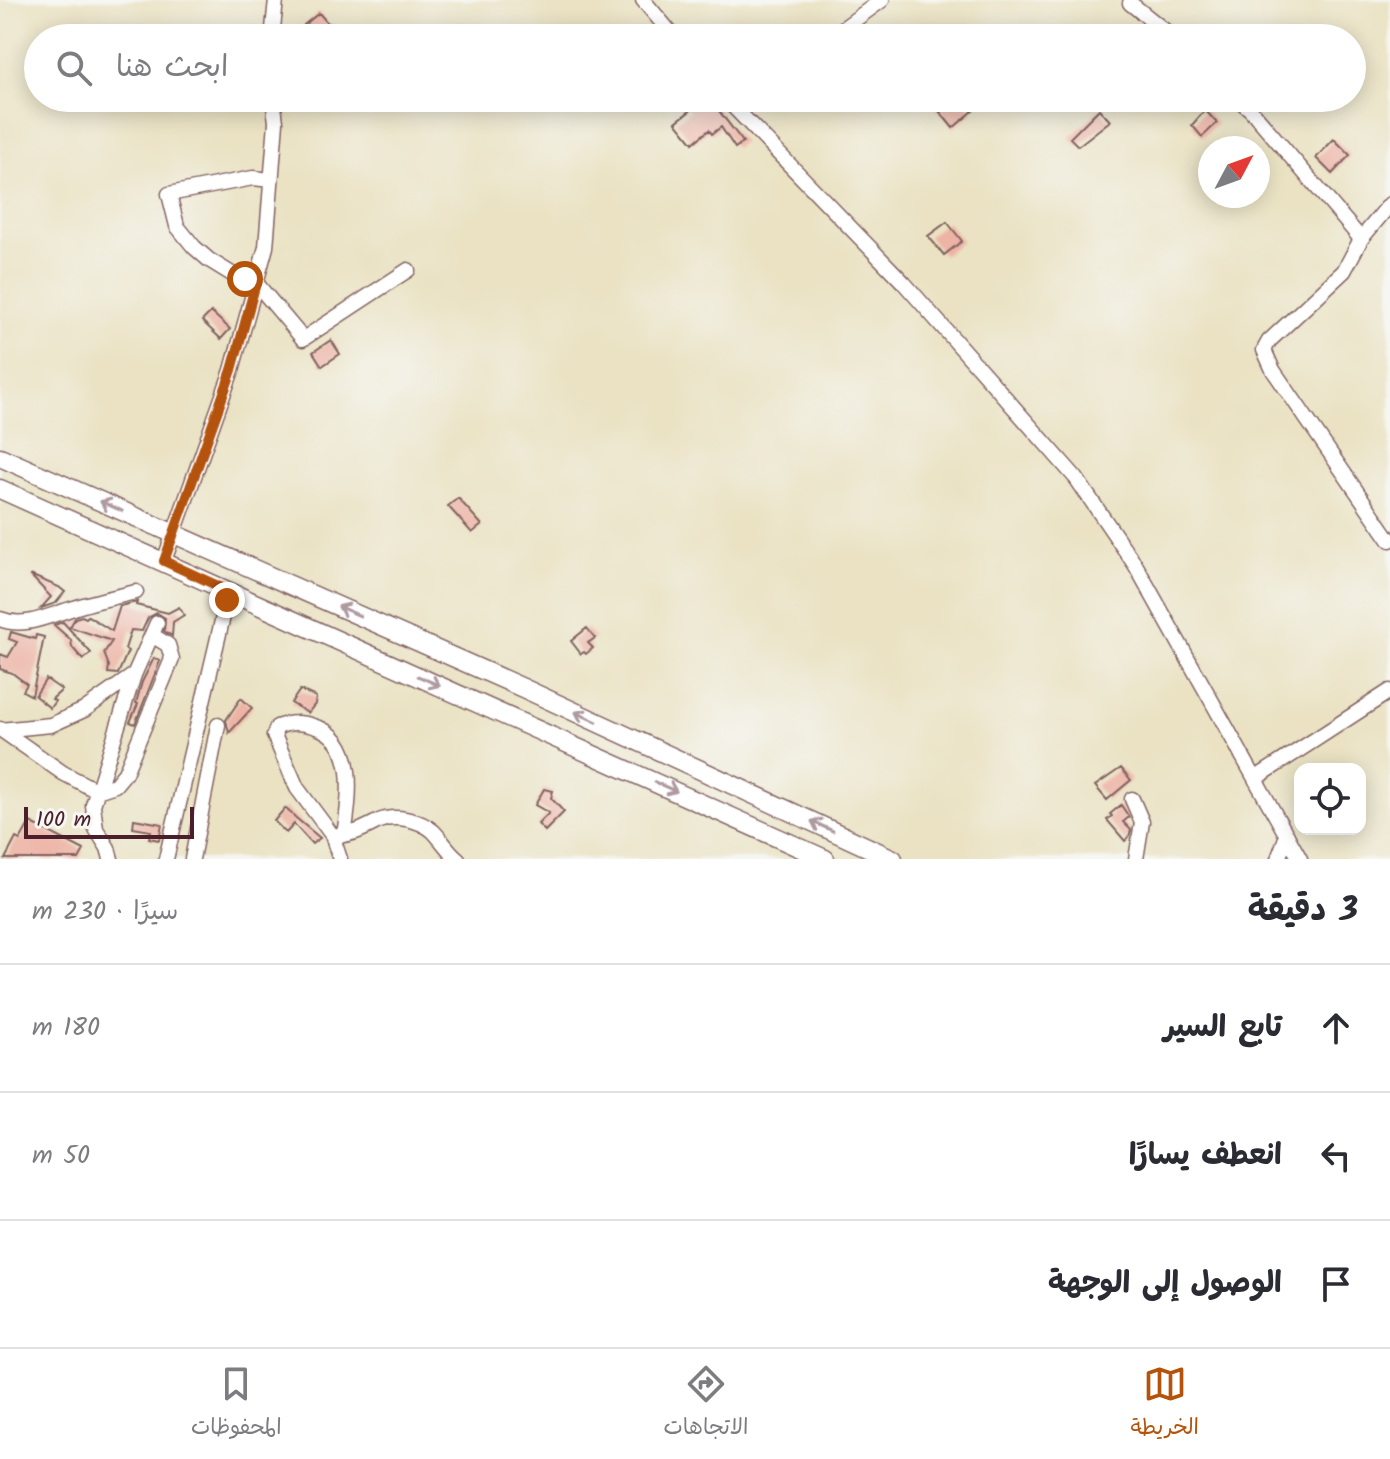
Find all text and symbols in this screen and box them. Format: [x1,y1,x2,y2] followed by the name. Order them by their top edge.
[24,24,1366,112] search box
[116,44,228,92] text: ابحث هنا
[52,46,96,90] icon: search
[1198,136,1270,208] north arrow
[227,261,263,297] route start
[99,498,124,513] one-way arrow
[209,582,245,618] route end
[337,603,361,618] one-way arrow
[417,674,441,689] one-way arrow
[574,709,598,724] one-way arrow
[1294,763,1366,835] map controls
[1294,763,1366,835] button: locate
[653,781,678,796] one-way arrow
[24,803,194,839] scale bar
[36,803,91,838] text: 100 m
[810,818,834,833] one-way arrow
[1248,884,1358,938] text: 3 دقيقة
[32,891,178,933] text: سيرًا · 230 m
[1164,1004,1282,1052] text: تابع السير
[1314,1006,1358,1050] icon: ahead
[32,1007,100,1049] text: 180 m
[1129,1132,1282,1180] text: انعطف يسارًا
[1314,1134,1358,1178] icon: left
[32,1135,90,1177] text: 50 m
[1048,1260,1282,1308] text: الوصول إلى الوجهة
[1314,1262,1358,1306] icon: arrive
[191,1362,282,1446] tab: المحفوظات
[663,1362,748,1446] tab: الاتجاهات
[1130,1362,1199,1446] tab: الخريطة

